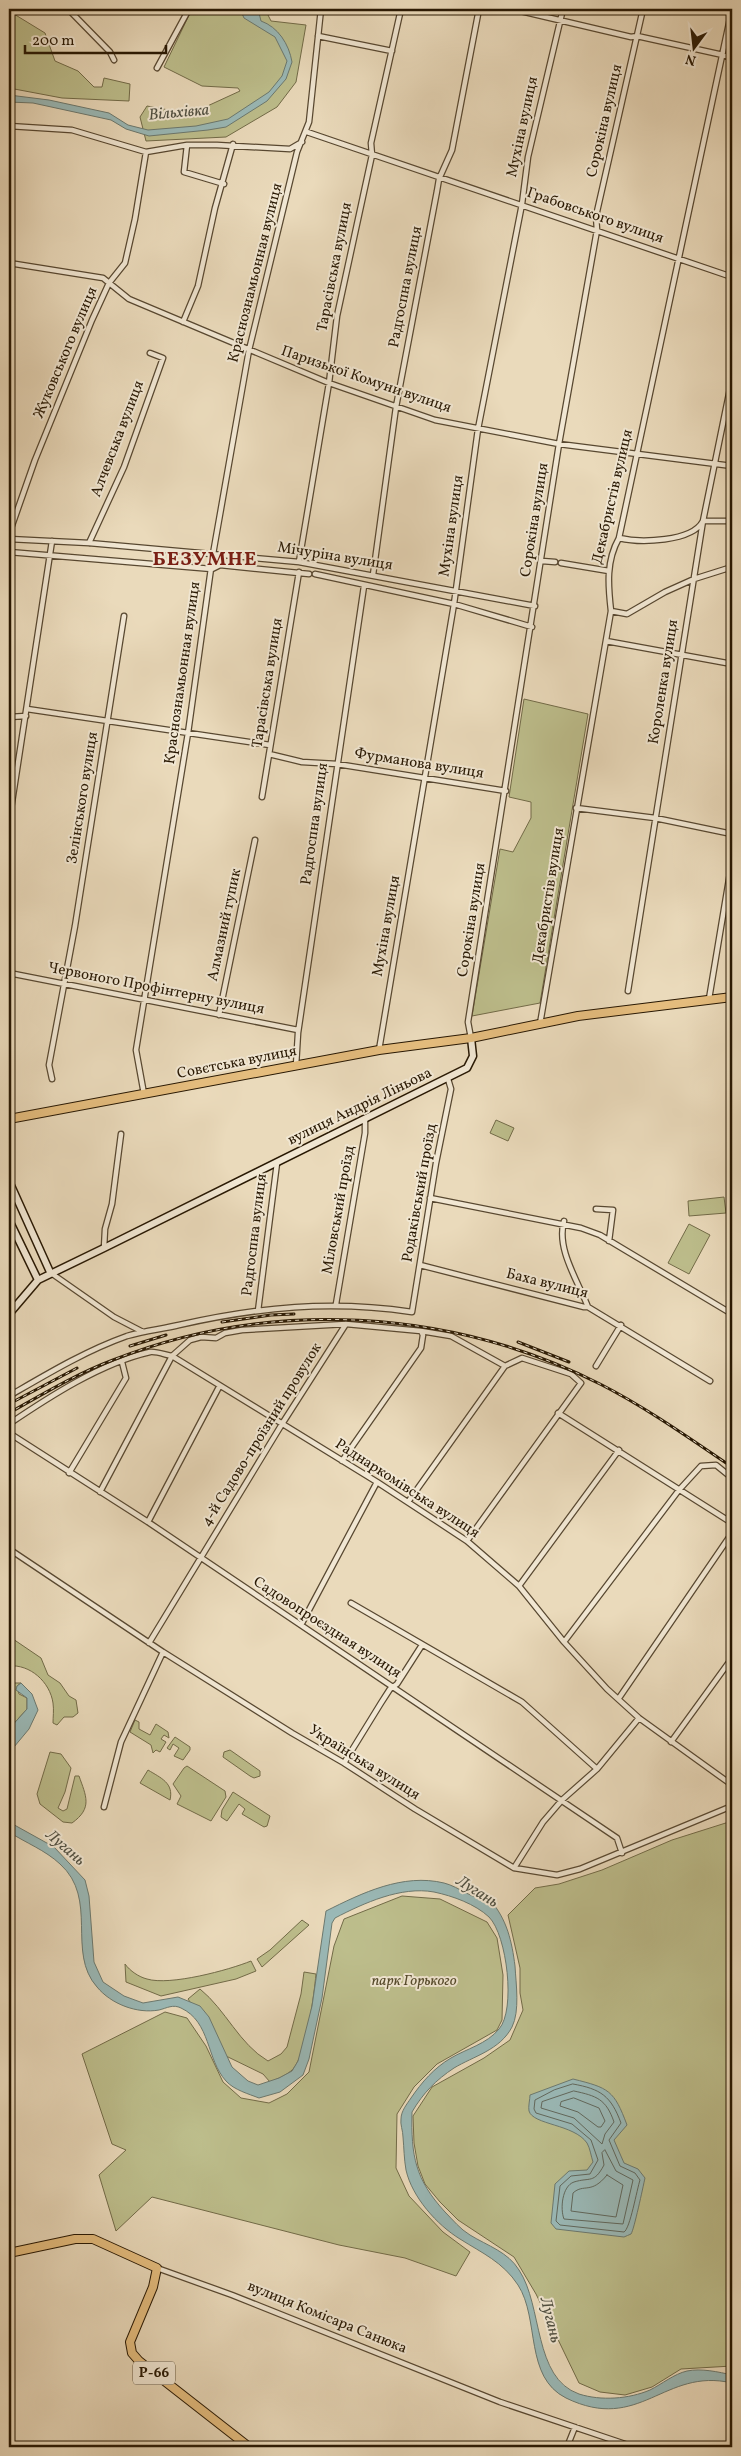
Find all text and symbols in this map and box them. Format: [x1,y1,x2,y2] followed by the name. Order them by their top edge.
[25,22,166,54] scale bar
[668,22,718,72] north arrow
[32,31,75,52] text: 200 m
[684,49,698,70] text: N
[582,62,628,180] street label: Сорокіна вулиця
[502,75,544,179] street label: Мухіна вулиця
[148,99,211,127] water label: Вільхівка
[224,181,289,365] street label: Краснознамьонная вулиця
[524,183,666,249] street label: Грабовського вулиця
[312,200,358,333] street label: Тарасівська вулиця
[384,224,428,349] street label: Радгоспна вулиця
[29,284,103,422] street label: Жуковського вулиця
[278,341,454,419] street label: Паризької Комуни вулиця
[86,378,150,500] street label: Алчевська вулиця
[587,427,639,566] street label: Декабристів вулиця
[516,461,554,579] street label: Сорокіна вулиця
[434,474,470,578] street label: Мухіна вулиця
[276,538,394,577] street label: Мічуріна вулиця
[153,546,257,574] district label: БЕЗУМНЕ
[160,580,206,766] street label: Краснознамьонная вулиця
[247,616,289,750] street label: Тарасівська вулиця
[644,618,684,746] street label: Короленка вулиця
[62,730,104,866] street label: Зелінського вулиця
[353,743,485,785] street label: Фурманова вулиця
[296,761,334,886] street label: Радгоспна вулиця
[528,826,570,966] street label: Декабристів вулиця
[453,861,491,979] street label: Сорокіна вулиця
[203,867,247,983] street label: Алмазний тупик
[368,874,406,978] street label: Мухіна вулиця
[46,958,266,1020] street label: Червоного Профінтерну вулиця
[175,1041,299,1085] street label: Совєтська вулиця
[284,1063,436,1151] street label: вулиця Андрія Ліньова
[397,1121,443,1264] street label: Родаківський проїзд
[317,1144,361,1276] street label: Міловський проїзд
[237,1172,273,1297] street label: Радгоспна вулиця
[504,1264,590,1304] street label: Баха вулиця
[197,1339,327,1531] street label: 4-й Садово-проїзний провулок
[330,1434,484,1544] street label: Раднаркомівська вулиця
[249,1572,405,1684] street label: Садовопроєздная вулиця
[304,1720,424,1806] street label: Українська вулиця
[40,1824,90,1872] water label: Лугань
[451,1870,503,1914] water label: Лугань
[372,1971,457,1992] park label: парк Горького
[244,2276,410,2360] street label: вулиця Комісара Санюка
[534,2294,566,2345] water label: Лугань
[133,2362,175,2384] road number: Р-66

